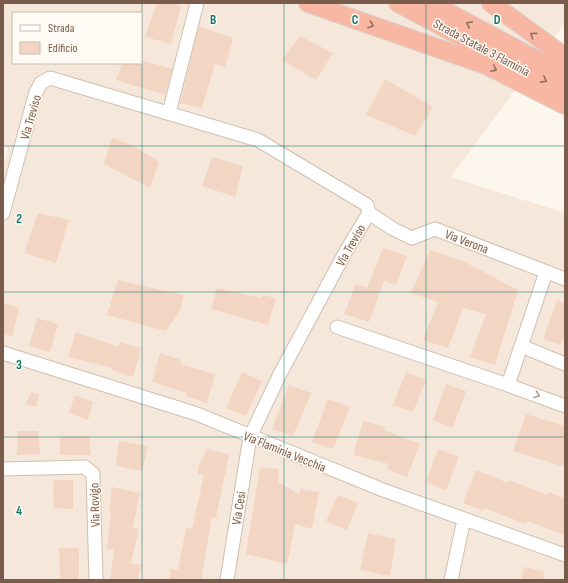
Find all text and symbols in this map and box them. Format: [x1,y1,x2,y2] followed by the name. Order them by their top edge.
[12,12,142,64] legend
[210,12,216,28] text: B
[352,12,359,28] text: C
[494,12,501,28] text: D
[430,16,533,80] street label: Strada Statale 3 Flaminia
[368,20,375,29] one-way arrow
[48,21,75,36] text: Strada
[466,21,473,28] one-way arrow
[531,33,538,40] one-way arrow
[48,41,77,56] text: Edificio
[489,64,497,72] one-way arrow
[540,76,547,83] one-way arrow
[17,93,45,142] street label: Via Treviso
[16,211,22,227] text: 2
[332,222,369,269] street label: Via Treviso
[443,226,491,258] street label: Via Verona
[16,357,22,373] text: 3
[533,391,540,399] one-way arrow
[241,428,328,476] street label: Via Flaminia Vecchia
[86,482,104,527] street label: Via Rovigo
[228,490,250,526] street label: Via Cesi
[16,503,22,519] text: 4

